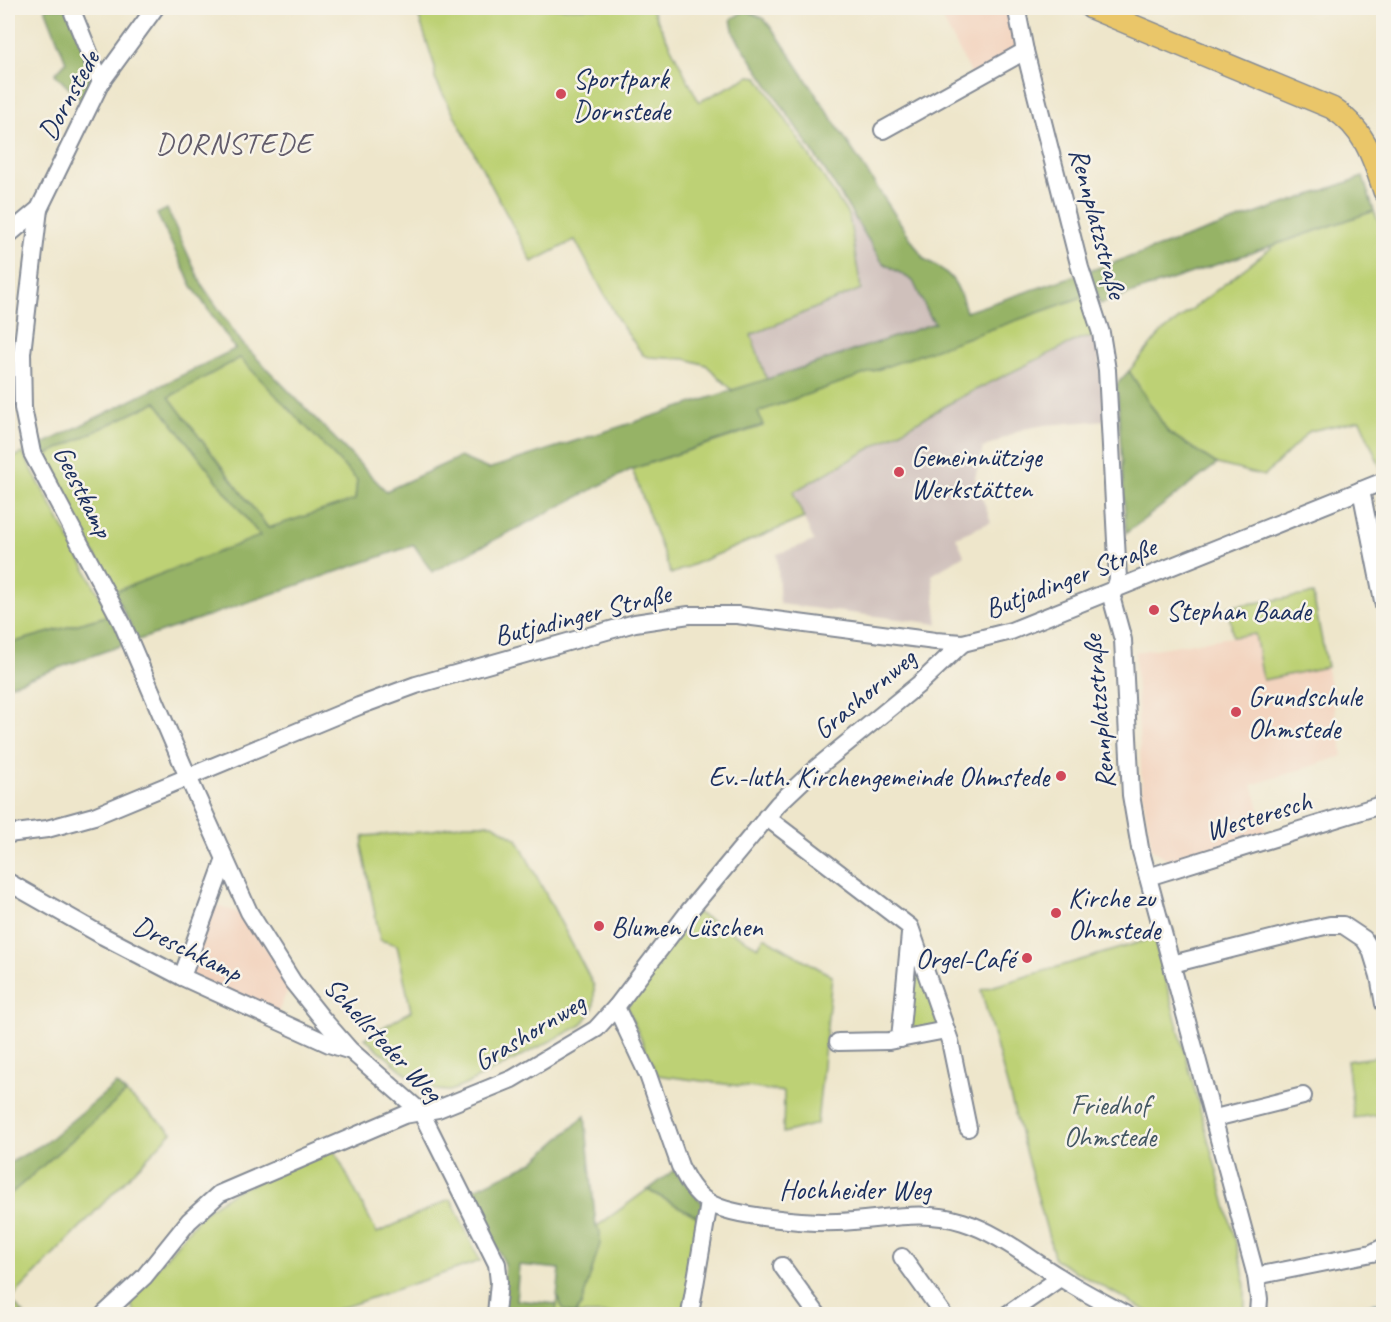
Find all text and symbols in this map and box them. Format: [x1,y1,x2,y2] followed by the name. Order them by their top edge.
[30,43,108,146] street label: Dornstede
[573,61,672,128] place label: Sportpark Dornstede
[554,87,568,101] marker: Sportpark Dornstede
[156,124,315,162] district label: DORNSTEDE
[1062,144,1136,304] street label: Rennplatzstraße
[46,439,122,544] street label: Geestkamp
[911,439,1044,506] place label: Gemeinnützige Werkstätten
[892,465,906,479] marker: Gemeinnützige Werkstätten
[979,528,1163,626] street label: Butjadinger Straße
[490,575,676,653] street label: Butjadinger Straße
[1166,593,1313,628] place label: Stephan Baade
[1147,603,1161,617] marker: Stephan Baade
[1074,632,1123,790] street label: Rennplatzstraße
[806,639,924,747] street label: Grashornweg
[1248,679,1364,746] place label: Grundschule Ohmstede
[1229,705,1243,719] marker: Grundschule Ohmstede
[709,759,1051,794] place label: Ev.-luth. Kirchengemeinde Ohmstede
[1054,769,1068,783] marker: Ev.-luth. Kirchengemeinde Ohmstede
[1201,783,1316,848] street label: Westeresch
[1068,880,1162,947] place label: Kirche zu Ohmstede
[1049,906,1063,920] marker: Kirche zu Ohmstede
[128,907,249,990] street label: Dreschkamp
[611,909,764,944] place label: Blumen Lüschen
[592,919,606,933] marker: Blumen Lüschen
[915,941,1019,976] place label: Orgel-Café
[1020,951,1034,965] marker: Orgel-Café
[317,969,452,1111] street label: Schellsteder Weg
[467,984,592,1078] street label: Grashornweg
[1064,1087,1158,1154] park label: Friedhof Ohmstede
[779,1172,933,1207] street label: Hochheider Weg

